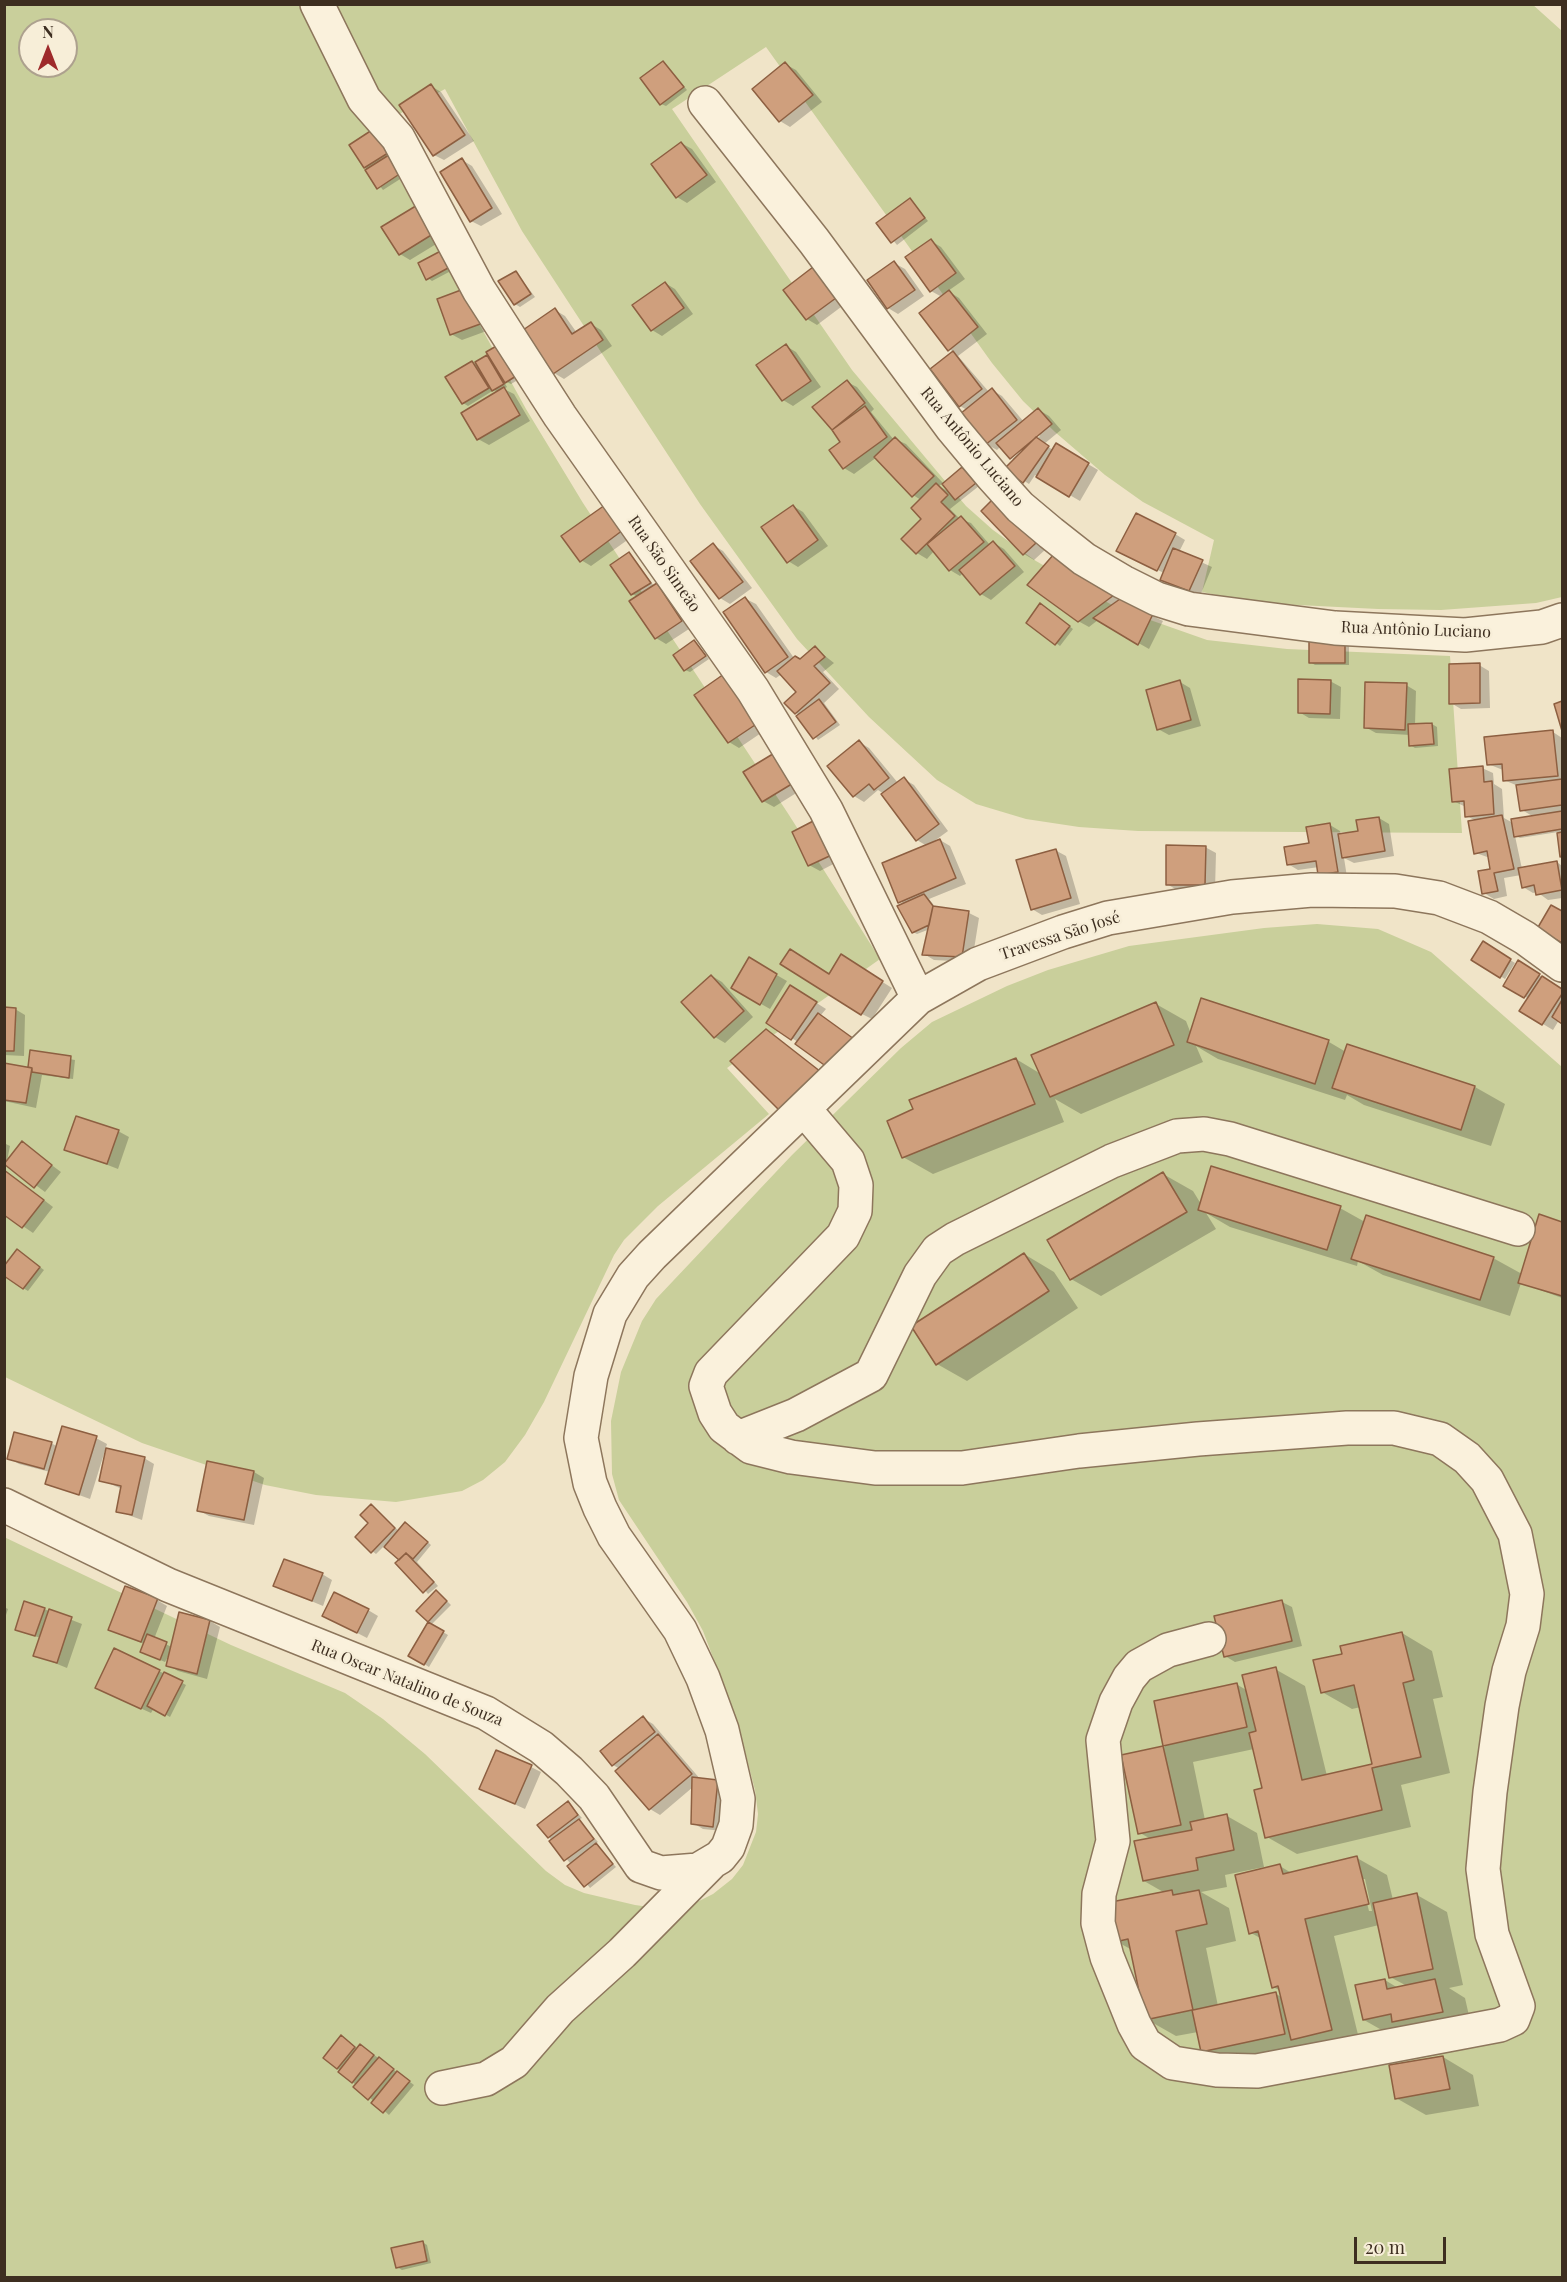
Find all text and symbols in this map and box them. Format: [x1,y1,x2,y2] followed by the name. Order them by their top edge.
[18,18,78,78] north arrow
[42,21,54,42] text: N
[916,383,1028,511] street label: Rua Antônio Luciano
[624,512,704,616] street label: Rua São Simeão
[1341,618,1491,642] street label: Rua Antônio Luciano
[997,908,1123,964] street label: Travessa São José
[308,1636,506,1730] street label: Rua Oscar Natalino de Souza
[1357,2225,1448,2263] scale bar
[1365,2235,1405,2259] text: 20 m

